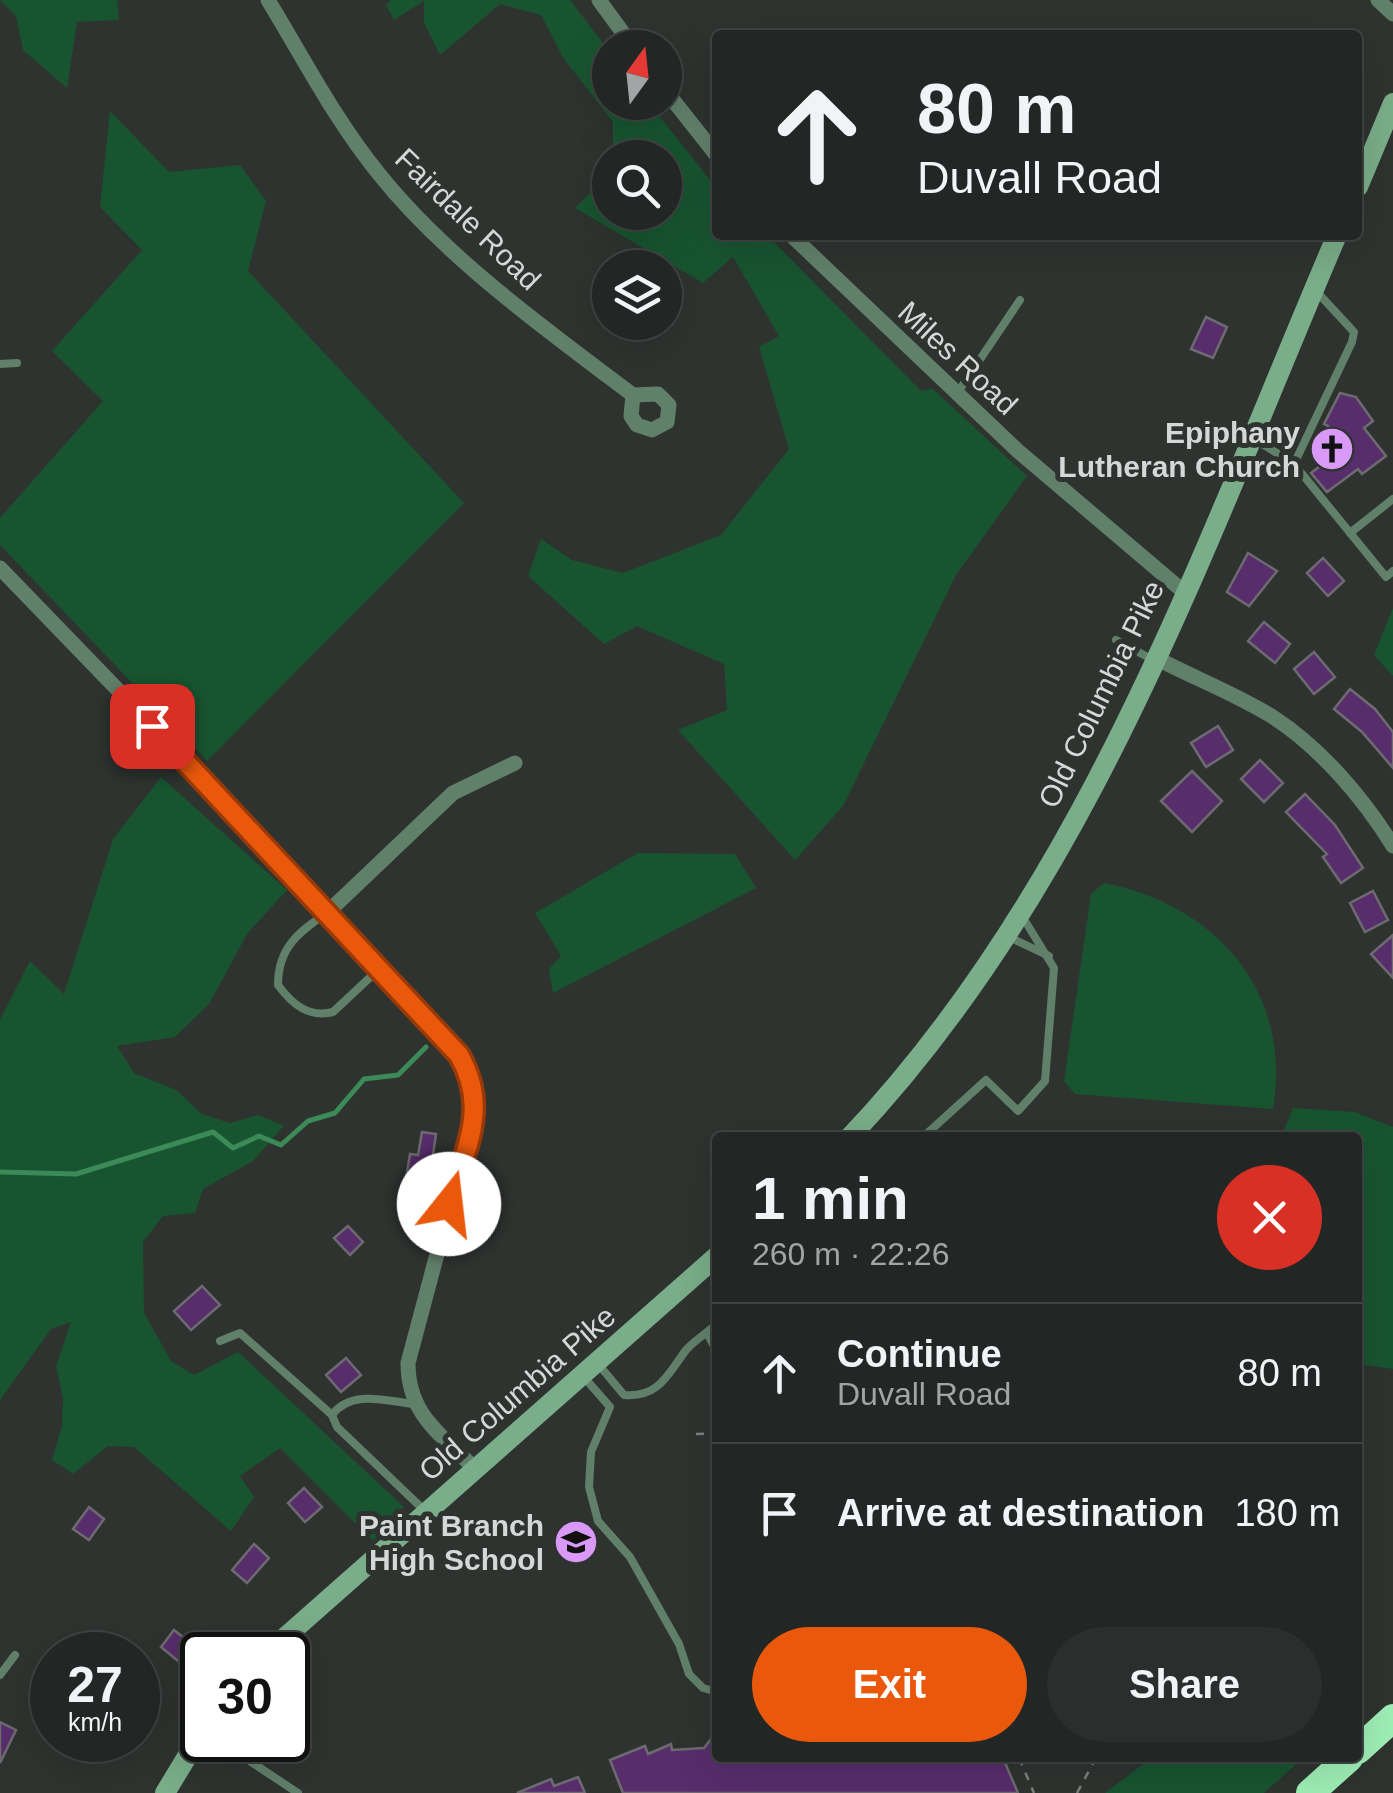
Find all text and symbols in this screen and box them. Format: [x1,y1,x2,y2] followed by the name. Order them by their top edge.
[592,30,682,120] north arrow
[592,30,682,340] map controls
[752,70,882,200] icon: ahead
[917,70,1077,148] text: 80 m
[592,140,682,230] button: search
[389,142,547,296] street label: Fairdale Road
[917,152,1162,203] text: Duvall Road
[592,250,682,340] button: layers
[892,295,1024,421] street label: Miles Road
[1058,416,1300,483] place label: Epiphany Lutheran Church
[1309,426,1355,472] church icon: Epiphany Lutheran Church
[1032,575,1170,813] street label: Old Columbia Pike
[110,684,195,769] pin
[125,699,180,754] icon: arrive
[397,1152,501,1256] position arrow
[752,1165,909,1232] text: 1 min
[1217,1165,1322,1270] button: close
[752,1236,949,1272] text: 260 m · 22:26
[412,1299,622,1487] street label: Old Columbia Pike
[837,1333,1002,1375] text: Continue
[752,1346,807,1401] icon: ahead
[1238,1352,1322,1394] text: 80 m
[837,1376,1011,1412] text: Duvall Road
[752,1486,807,1541] icon: arrive
[837,1492,1204,1534] text: Arrive at destination
[1234,1492,1340,1534] text: 180 m
[359,1509,544,1576] place label: Paint Branch High School
[553,1519,599,1565] school or university icon: Paint Branch High School
[752,1627,1027,1742] button: Exit
[1047,1627,1322,1742] button: Share
[180,1632,310,1762] speed limit sign: 30
[67,1657,123,1713] text: 27
[68,1708,122,1736] text: km/h

